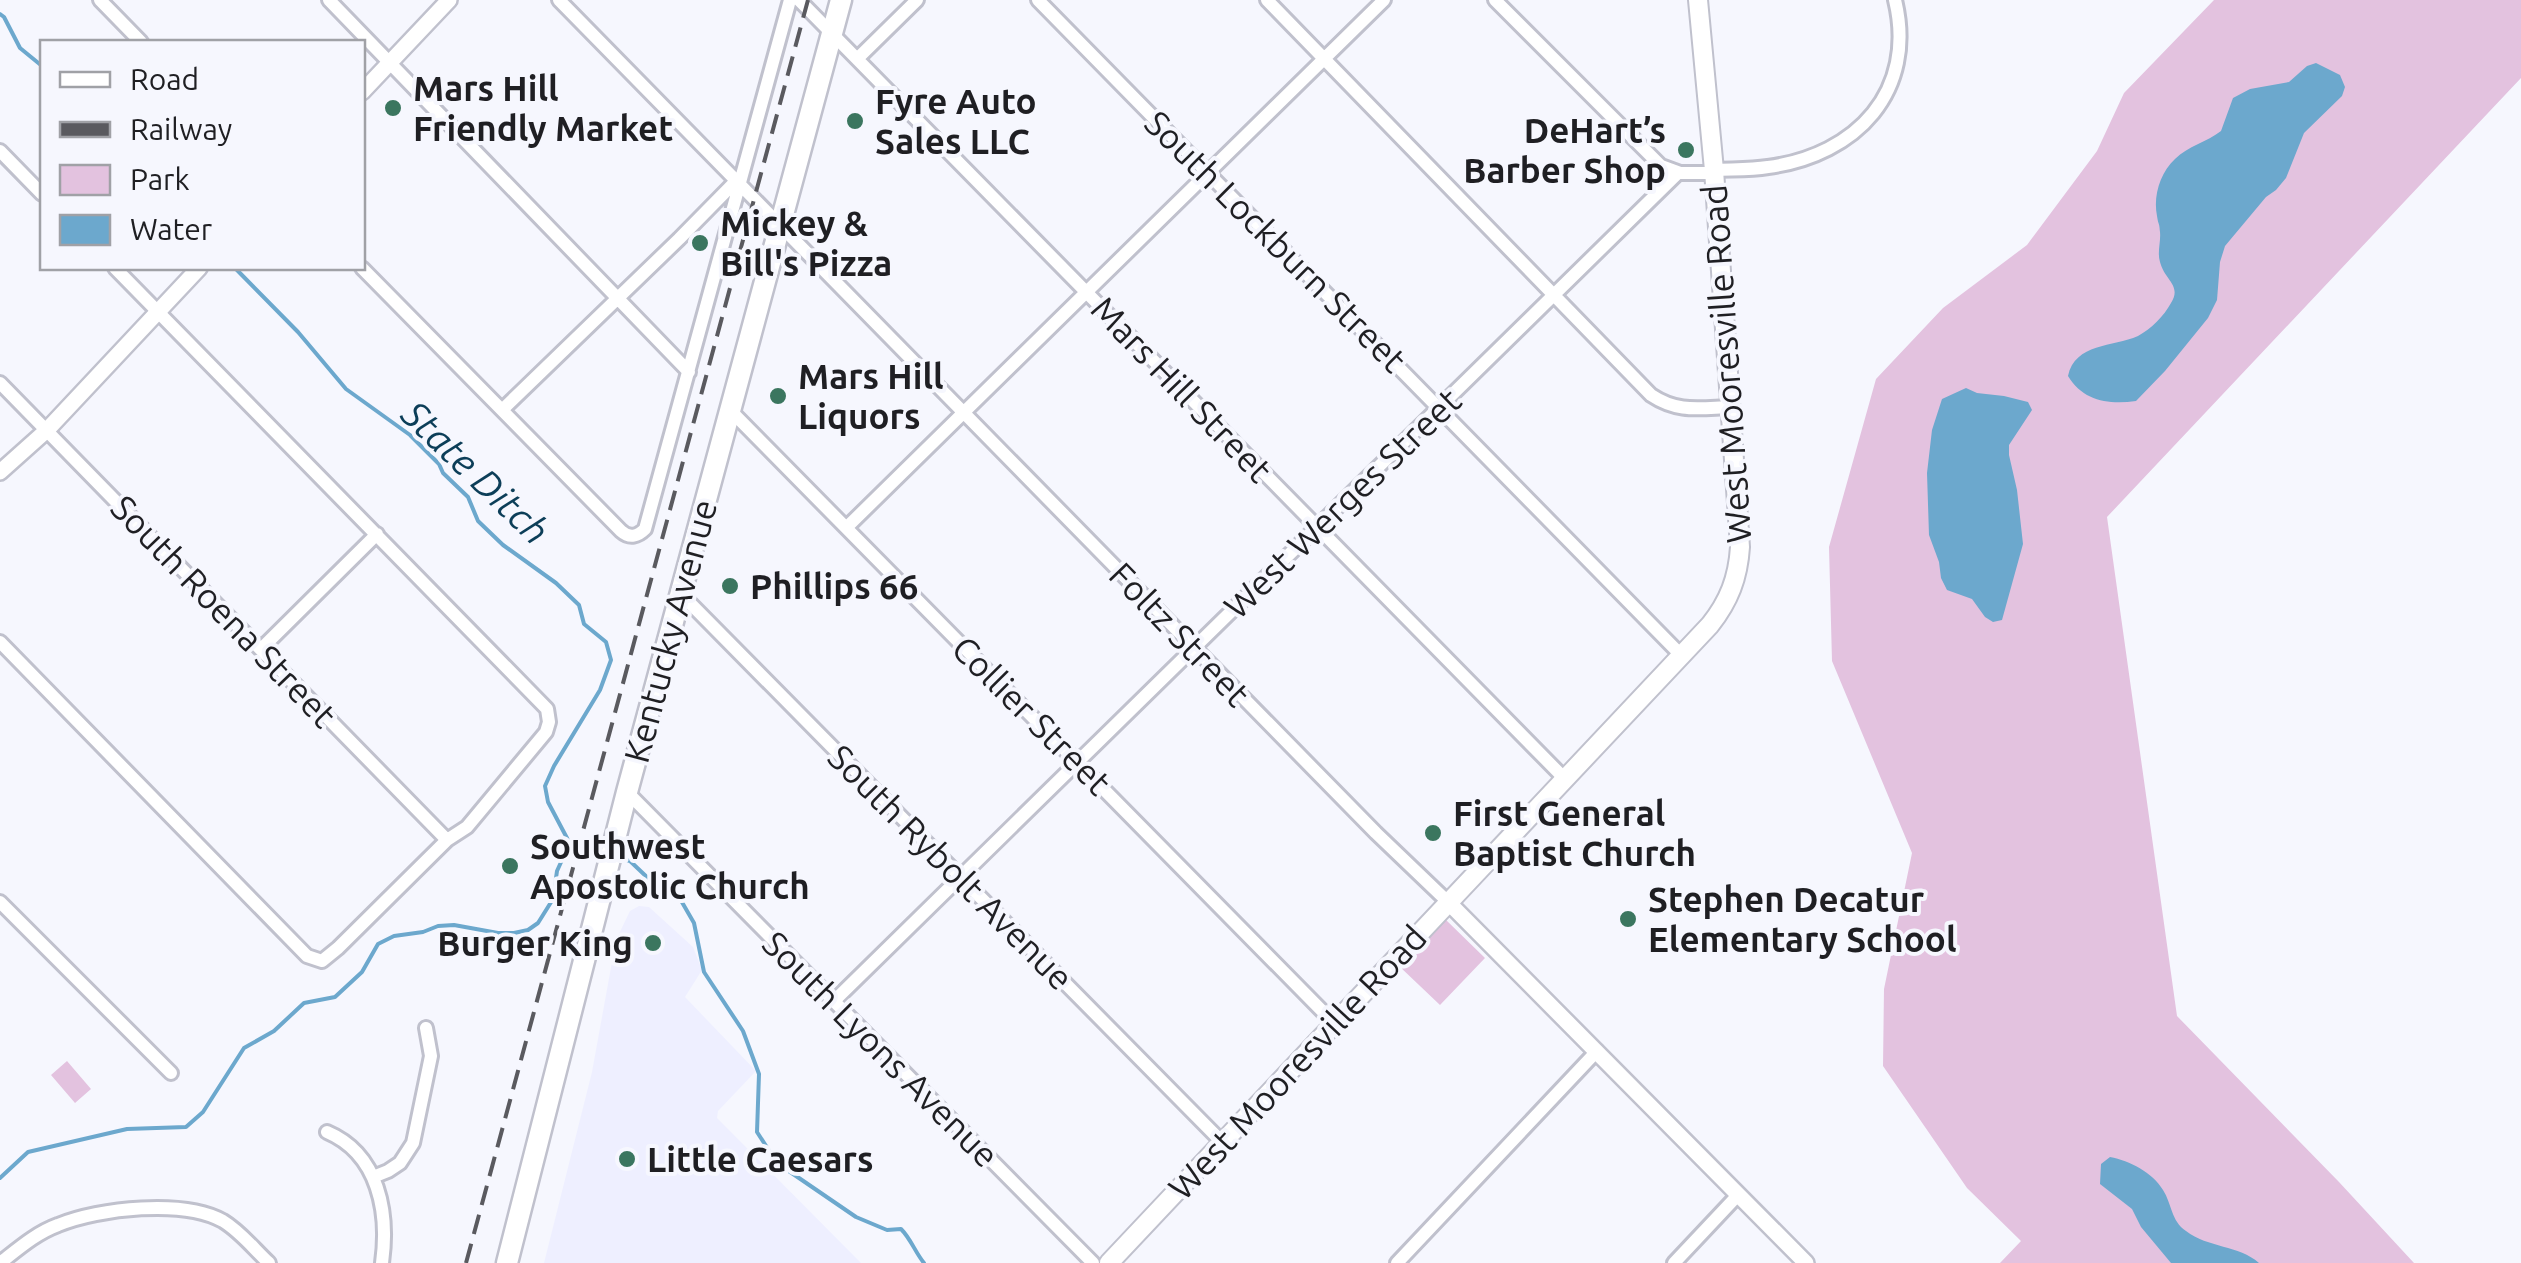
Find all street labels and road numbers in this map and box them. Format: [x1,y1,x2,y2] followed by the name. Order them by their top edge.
[1137,102,1415,380] street label: South Lockburn Street
[1694,183,1758,545] street label: West Mooresville Road
[1084,288,1281,490] street label: Mars Hill Street
[1216,380,1469,626] street label: West Werges Street
[103,487,345,735] street label: South Roena Street
[616,495,724,767] street label: Kentucky Avenue
[1102,554,1258,714] street label: Foltz Street
[945,628,1120,803] street label: Collier Street
[821,737,1081,997] street label: South Rybolt Avenue
[1160,917,1434,1207] street label: West Mooresville Road
[755,923,1007,1175] street label: South Lyons Avenue

